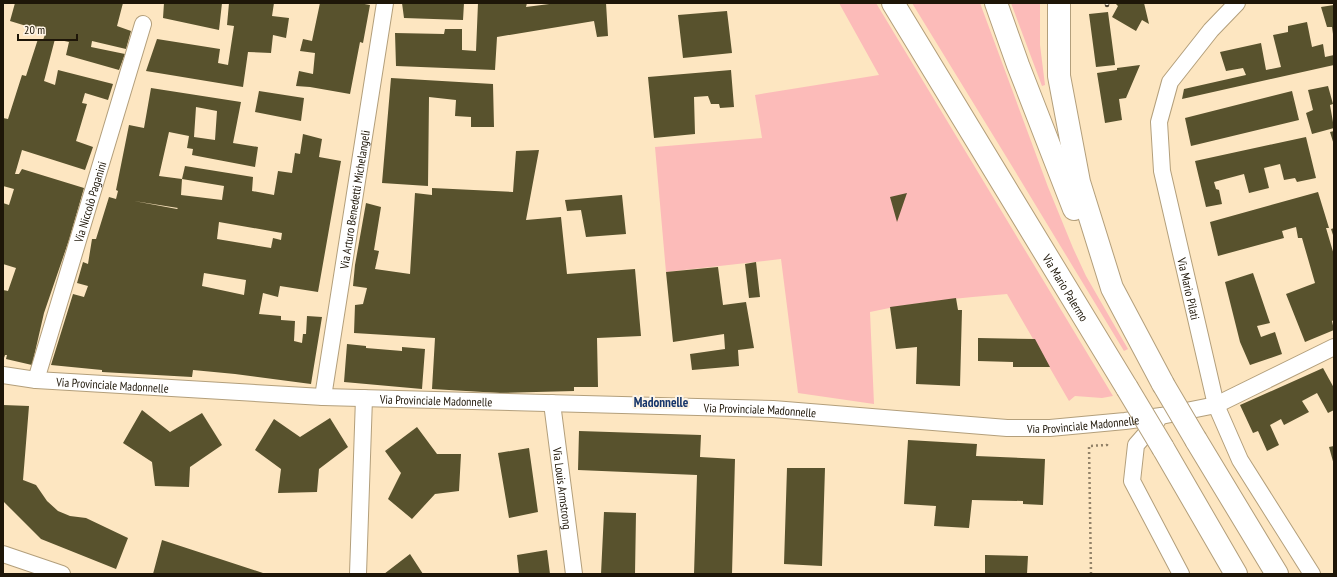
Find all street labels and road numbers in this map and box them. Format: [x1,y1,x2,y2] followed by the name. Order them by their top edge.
[336,129,372,271] street label: Via Arturo Benedetti Michelangeli
[70,159,109,245] street label: Via Niccolò Paganini
[1039,251,1092,324] street label: Via Mario Palermo
[1175,255,1204,321] street label: Via Mario Pilati
[55,374,169,395] street label: Via Provinciale Madonnelle
[379,391,493,409] street label: Via Provinciale Madonnelle
[703,400,817,420] street label: Via Provinciale Madonnelle
[1026,412,1140,436] street label: Via Provinciale Madonnelle
[550,445,576,530] street label: Via Louis Armstrong

